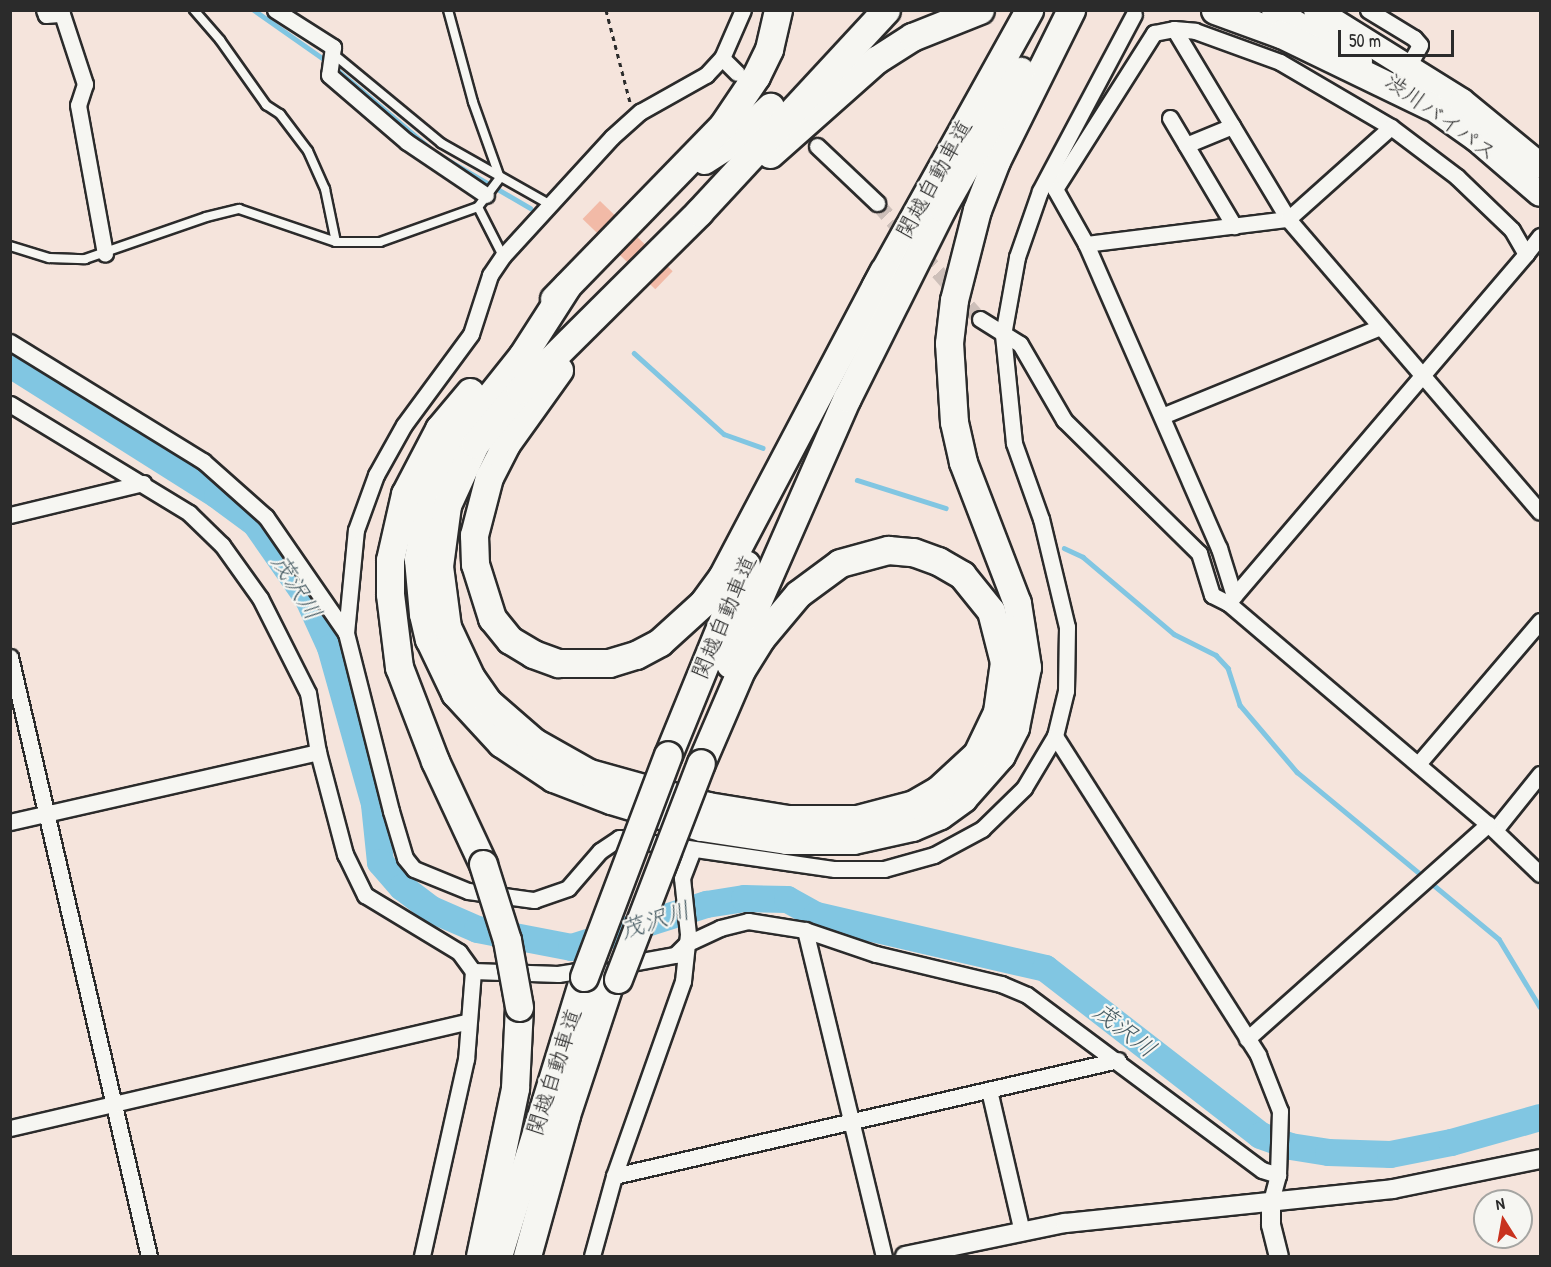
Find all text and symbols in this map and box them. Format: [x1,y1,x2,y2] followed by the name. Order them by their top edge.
[1341,18,1456,56] scale bar
[1349,28,1381,53] text: 50 m
[1380,68,1502,166] street label: 渋川バイパス
[890,115,978,243] street label: 関越自動車道
[266,549,328,625] water label: 茂沢川
[686,551,762,683] street label: 関越自動車道
[616,895,694,945] water label: 茂沢川
[1088,996,1162,1064] water label: 茂沢川
[521,1005,587,1139] street label: 関越自動車道
[1473,1189,1533,1249] north arrow
[1494,1192,1506,1215] text: N

